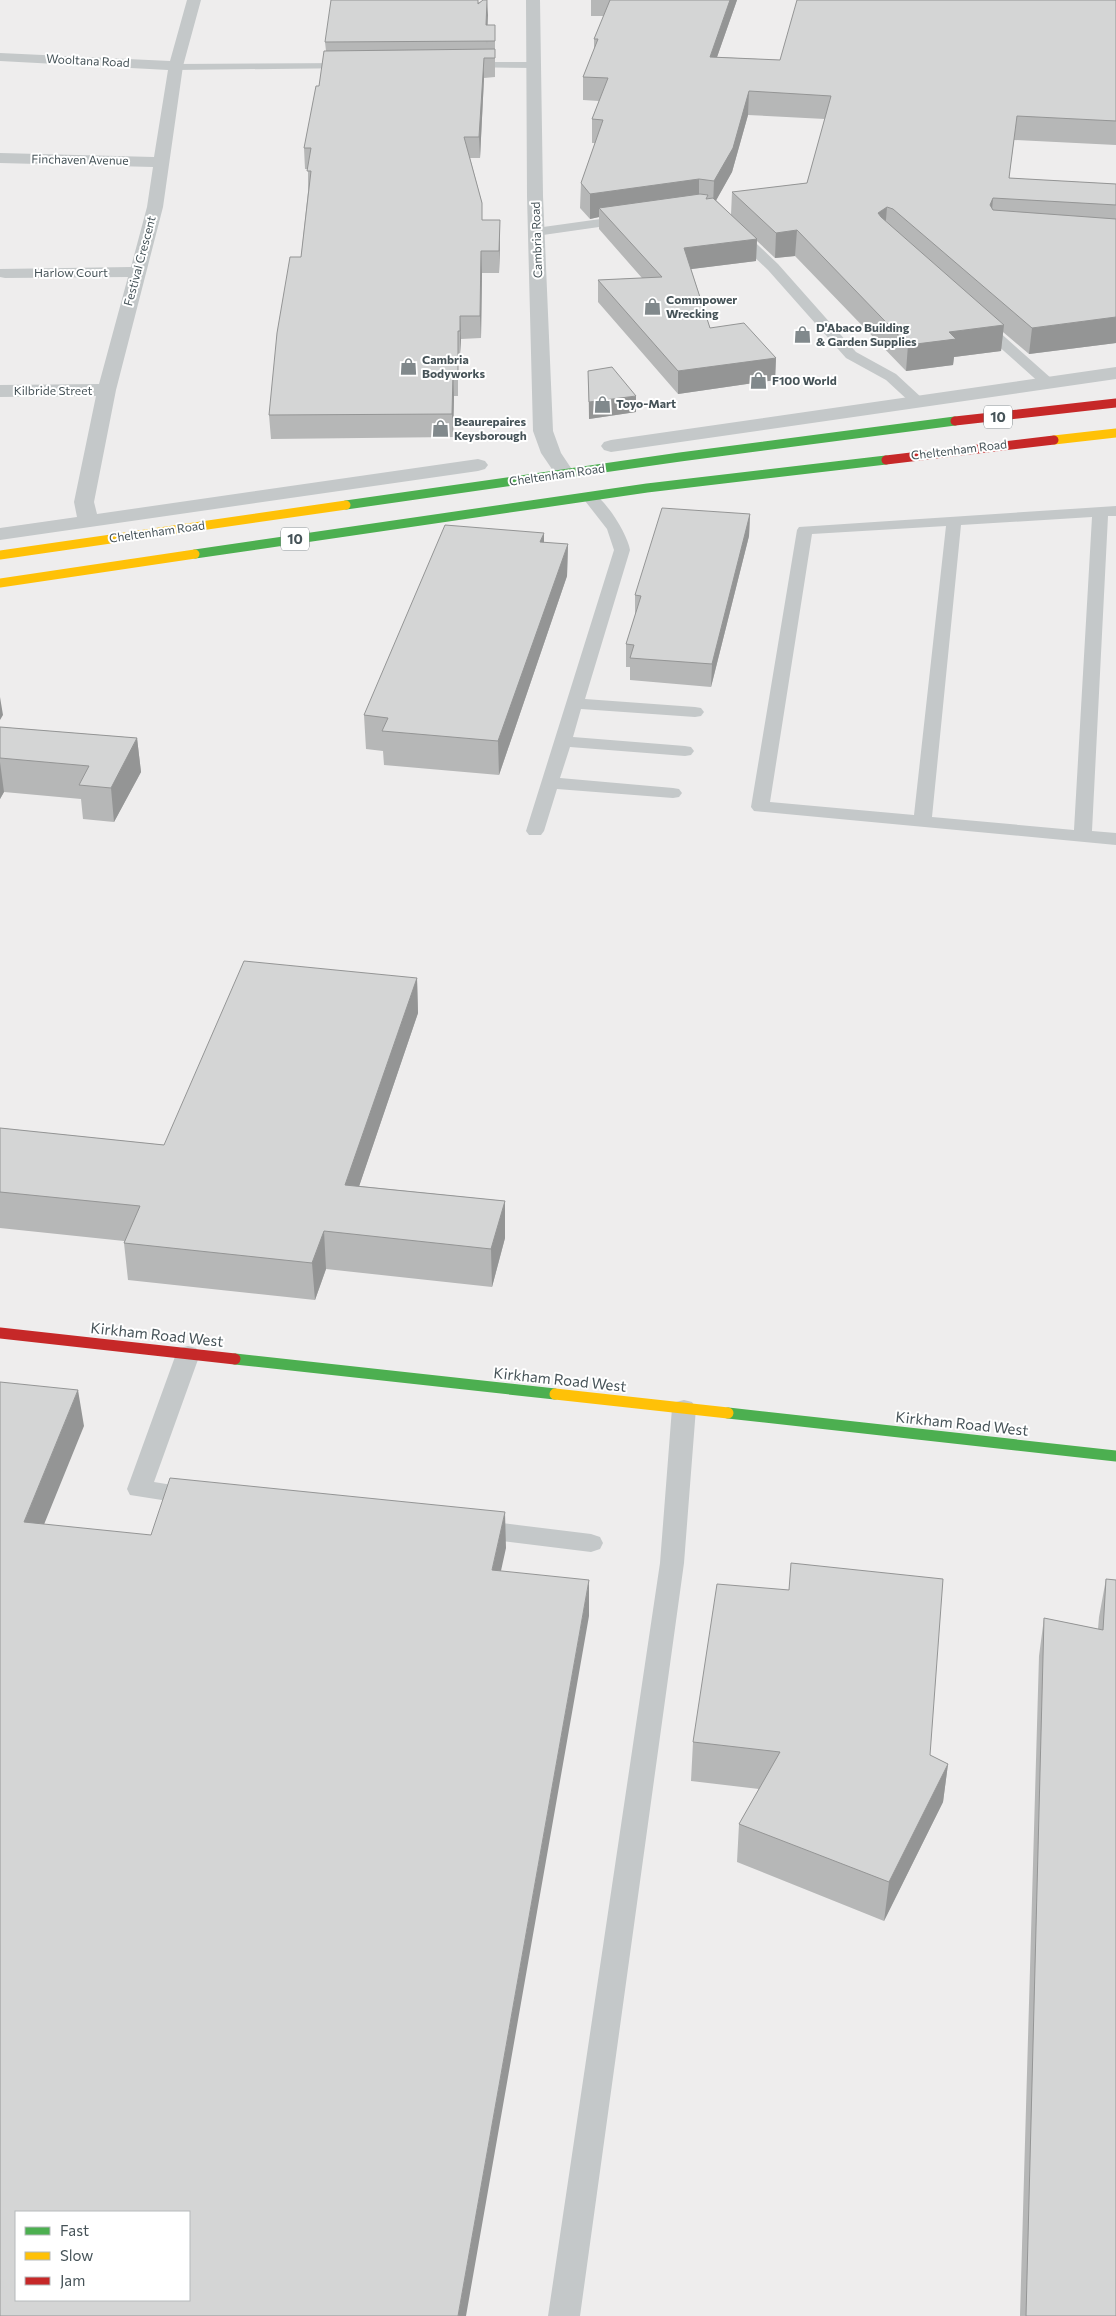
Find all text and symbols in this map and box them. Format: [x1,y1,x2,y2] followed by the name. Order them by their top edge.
[46,51,130,69] street label: Wooltana Road
[31,151,129,167] street label: Finchaven Avenue
[528,201,544,279] street label: Cambria Road
[120,214,158,307] street label: Festival Crescent
[34,265,108,279] street label: Harlow Court
[666,292,737,320] place label: Commpower Wrecking
[642,297,662,317] shop icon: Commpower Wrecking
[816,320,917,348] place label: D'Abaco Building & Garden Supplies
[792,325,812,345] shop icon: D'Abaco Building & Garden Supplies
[422,352,485,380] place label: Cambria Bodyworks
[398,357,418,377] shop icon: Cambria Bodyworks
[748,371,768,391] shop icon: F100 World
[772,373,837,387] place label: F100 World
[14,383,92,397] street label: Kilbride Street
[592,394,612,414] shop icon: Toyo-Mart
[616,396,676,410] place label: Toyo-Mart
[984,406,1012,428] road number: 10
[454,414,527,442] place label: Beaurepaires Keysborough
[430,419,450,439] shop icon: Beaurepaires Keysborough
[910,436,1008,462] street label: Cheltenham Road
[508,460,606,488] street label: Cheltenham Road
[108,517,206,545] street label: Cheltenham Road
[281,528,309,550] road number: 10
[90,1318,224,1350] street label: Kirkham Road West
[493,1363,627,1395] street label: Kirkham Road West
[895,1407,1029,1439] street label: Kirkham Road West
[15,2211,190,2301] legend
[60,2221,89,2239] text: Fast
[60,2246,93,2264] text: Slow
[60,2271,85,2289] text: Jam

